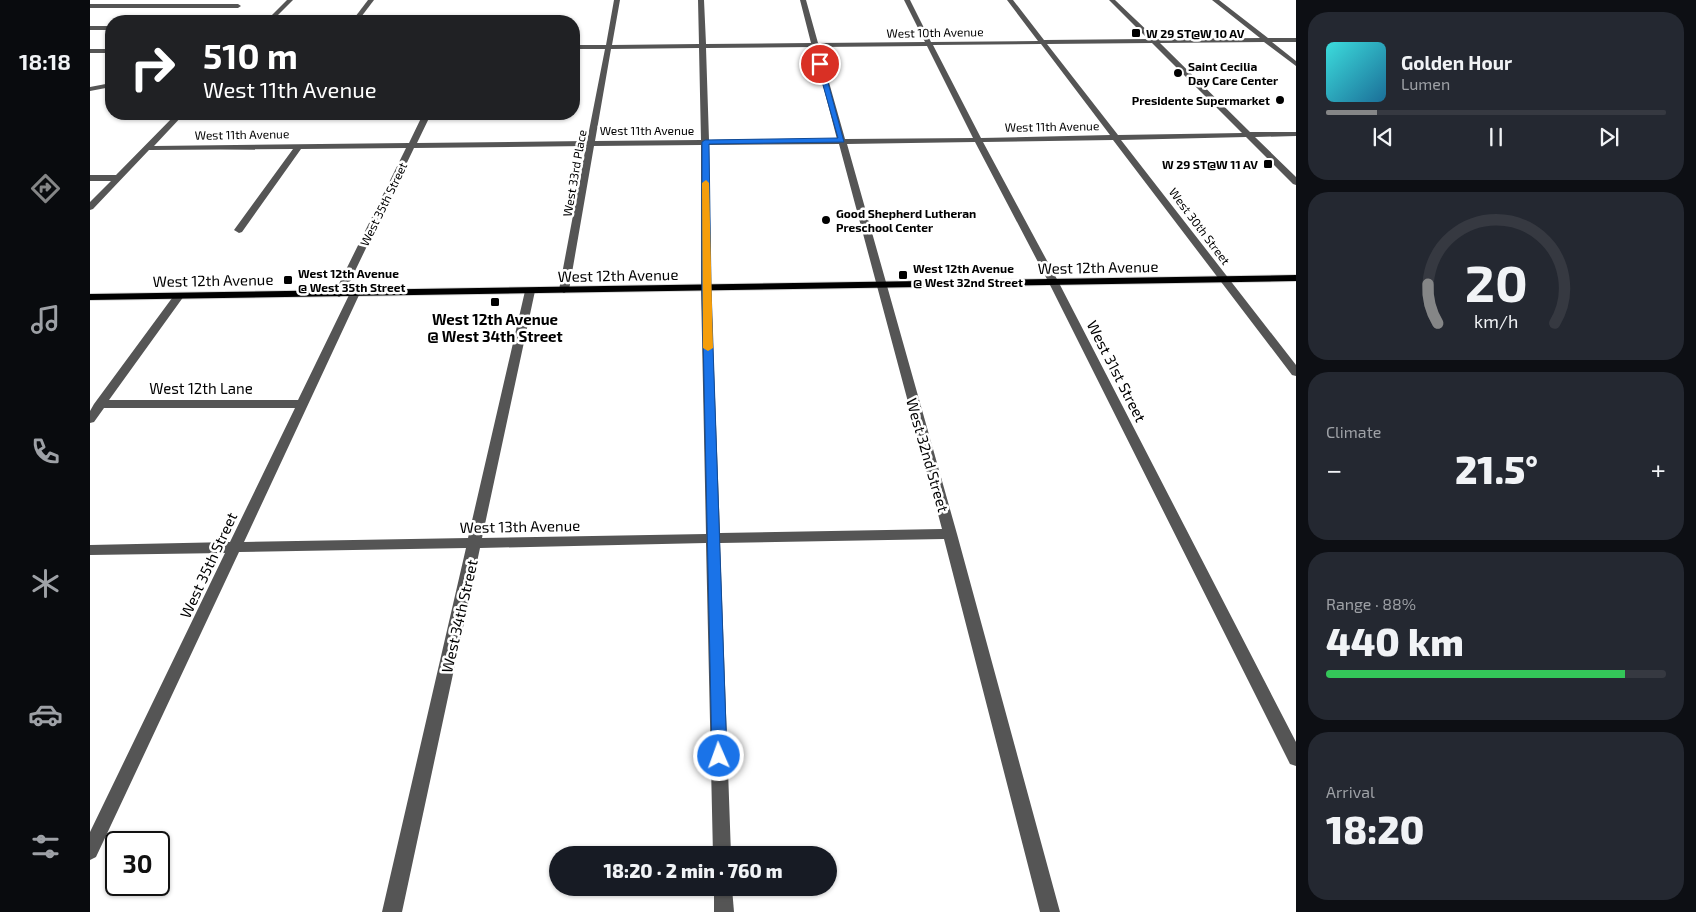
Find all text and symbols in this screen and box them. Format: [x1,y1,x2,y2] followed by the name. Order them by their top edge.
[886,24,984,40] street label: West 10th Avenue
[1146,26,1245,40] place label: W 29 ST@W 10 AV
[1130,27,1142,39] marker: W 29 ST@W 10 AV
[203,34,298,76] text: 510 m
[120,35,185,100] icon: right
[799,43,841,85] pin
[19,48,71,74] text: 18:18
[806,50,834,78] icon: arrive
[1401,51,1512,74] text: Golden Hour
[1188,59,1278,88] place label: Saint Cecilia Day Care Center
[1172,67,1184,79] marker: Saint Cecilia Day Care Center
[1401,74,1450,93] text: Lumen
[203,76,377,102] text: West 11th Avenue
[1132,93,1270,107] place label: Presidente Supermarket
[1274,94,1286,106] marker: Presidente Supermarket
[1005,118,1099,134] street label: West 11th Avenue
[600,123,694,137] street label: West 11th Avenue
[1369,123,1397,151] icon: previous
[1482,123,1510,151] icon: pause
[1595,123,1623,151] icon: next
[195,126,289,142] street label: West 11th Avenue
[559,128,589,218] street label: West 33rd Place
[1162,157,1258,171] place label: W 29 ST@W 11 AV
[1262,158,1274,170] marker: W 29 ST@W 11 AV
[357,159,410,248] street label: West 35th Street
[28,171,63,206] icon: directions
[1167,185,1234,267] street label: West 30th Street
[836,206,976,234] place label: Good Shepherd Lutheran Preschool Center
[820,214,832,226] marker: Good Shepherd Lutheran Preschool Center
[1464,250,1528,312] text: 20
[1037,257,1159,277] street label: West 12th Avenue
[913,261,1023,289] place label: West 12th Avenue @ West 32nd Street
[557,265,679,285] street label: West 12th Avenue
[298,266,405,294] place label: West 12th Avenue @ West 35th Street
[897,269,909,281] marker: West 12th Avenue @ West 32nd Street
[152,270,274,290] street label: West 12th Avenue
[282,274,294,286] marker: West 12th Avenue @ West 35th Street
[489,296,501,308] marker: West 12th Avenue @ West 34th Street
[28,302,63,337] icon: music
[427,310,563,345] place label: West 12th Avenue @ West 34th Street
[1474,310,1518,332] text: km/h
[1084,317,1150,425] street label: West 31st Street
[149,379,253,397] street label: West 12th Lane
[903,396,953,514] street label: West 32nd Street
[1326,422,1381,441] text: Climate
[28,434,63,469] icon: phone
[1455,446,1538,492] text: 21.5°
[1326,452,1342,486] text: −
[1651,452,1666,486] text: +
[176,509,240,621] street label: West 35th Street
[460,516,580,536] street label: West 13th Avenue
[437,557,481,674] street label: West 34th Street
[28,566,63,601] icon: climate
[1326,594,1416,613] text: Range · 88%
[1326,618,1464,664] text: 440 km
[28,697,63,732] icon: car
[692,729,744,781] position arrow
[1326,782,1375,801] text: Arrival
[1326,806,1424,852] text: 18:20
[28,829,63,864] icon: filters
[105,831,170,896] speed limit sign: 30
[603,859,783,882] text: 18:20 · 2 min · 760 m

